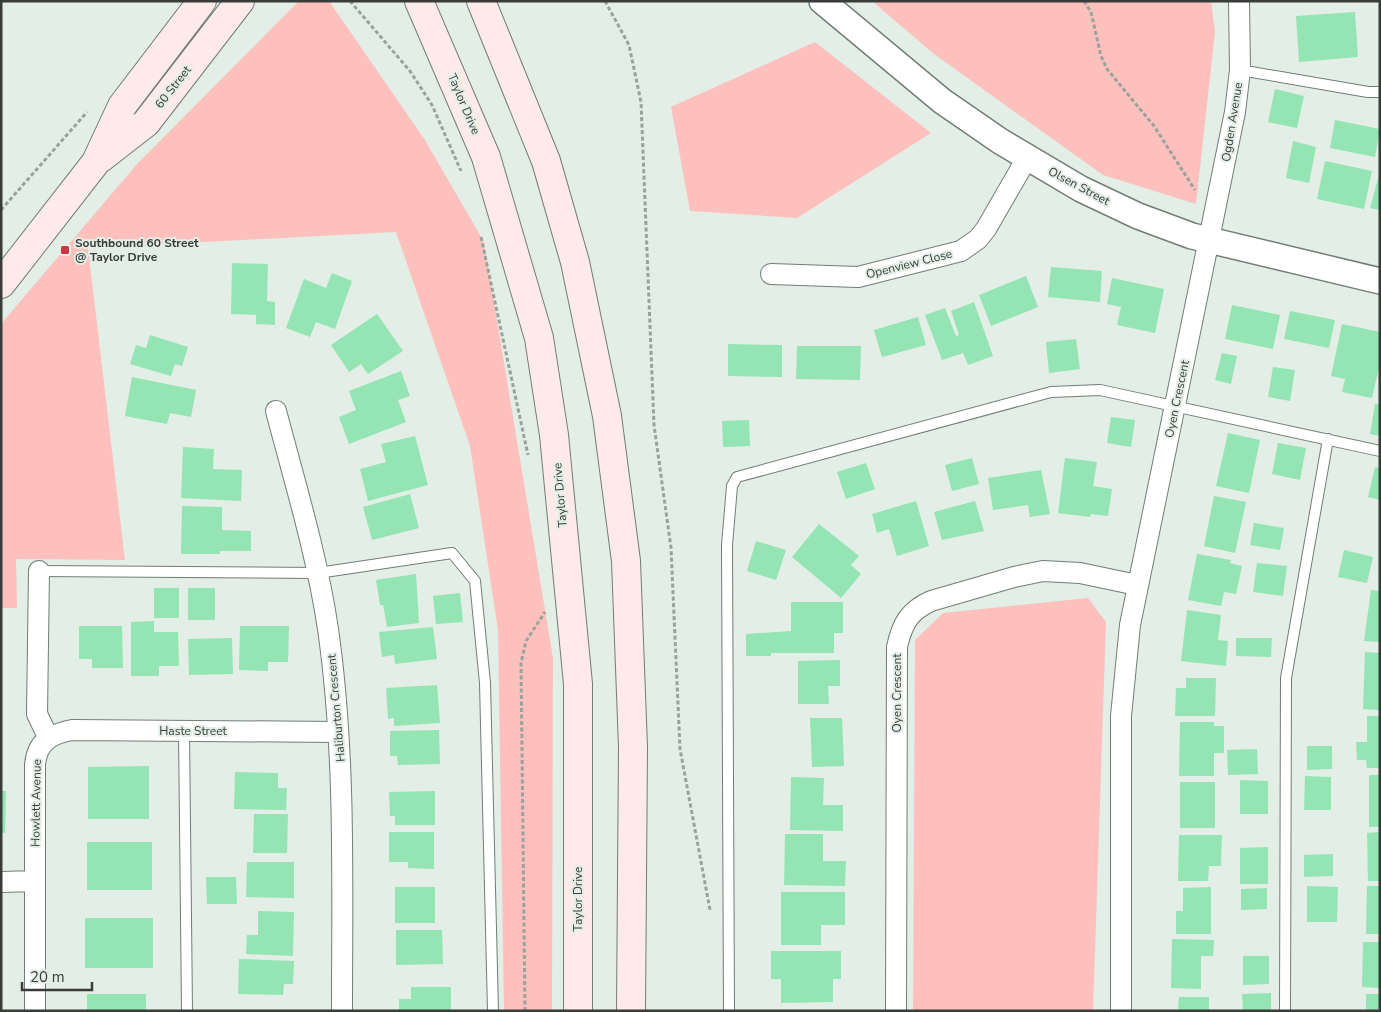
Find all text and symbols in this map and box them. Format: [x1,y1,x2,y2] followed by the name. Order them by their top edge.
[151,62,195,112] street label: 60 Street
[444,71,484,137] street label: Taylor Drive
[1218,81,1246,163] street label: Ogden Avenue
[1045,163,1113,209] street label: Olsen Street
[75,235,199,265] place label: Southbound 60 Street @ Taylor Drive
[59,244,71,256] marker: Southbound 60 Street @ Taylor Drive
[864,246,954,282] street label: Openview Close
[1161,358,1193,439] street label: Oyen Crescent
[549,462,571,528] street label: Taylor Drive
[323,653,349,763] street label: Haliburton Crescent
[889,653,905,732] street label: Oyen Crescent
[159,723,228,739] street label: Haste Street
[27,759,45,847] street label: Howlett Avenue
[570,867,586,931] street label: Taylor Drive
[22,960,92,992] scale bar
[30,967,65,987] text: 20 m

